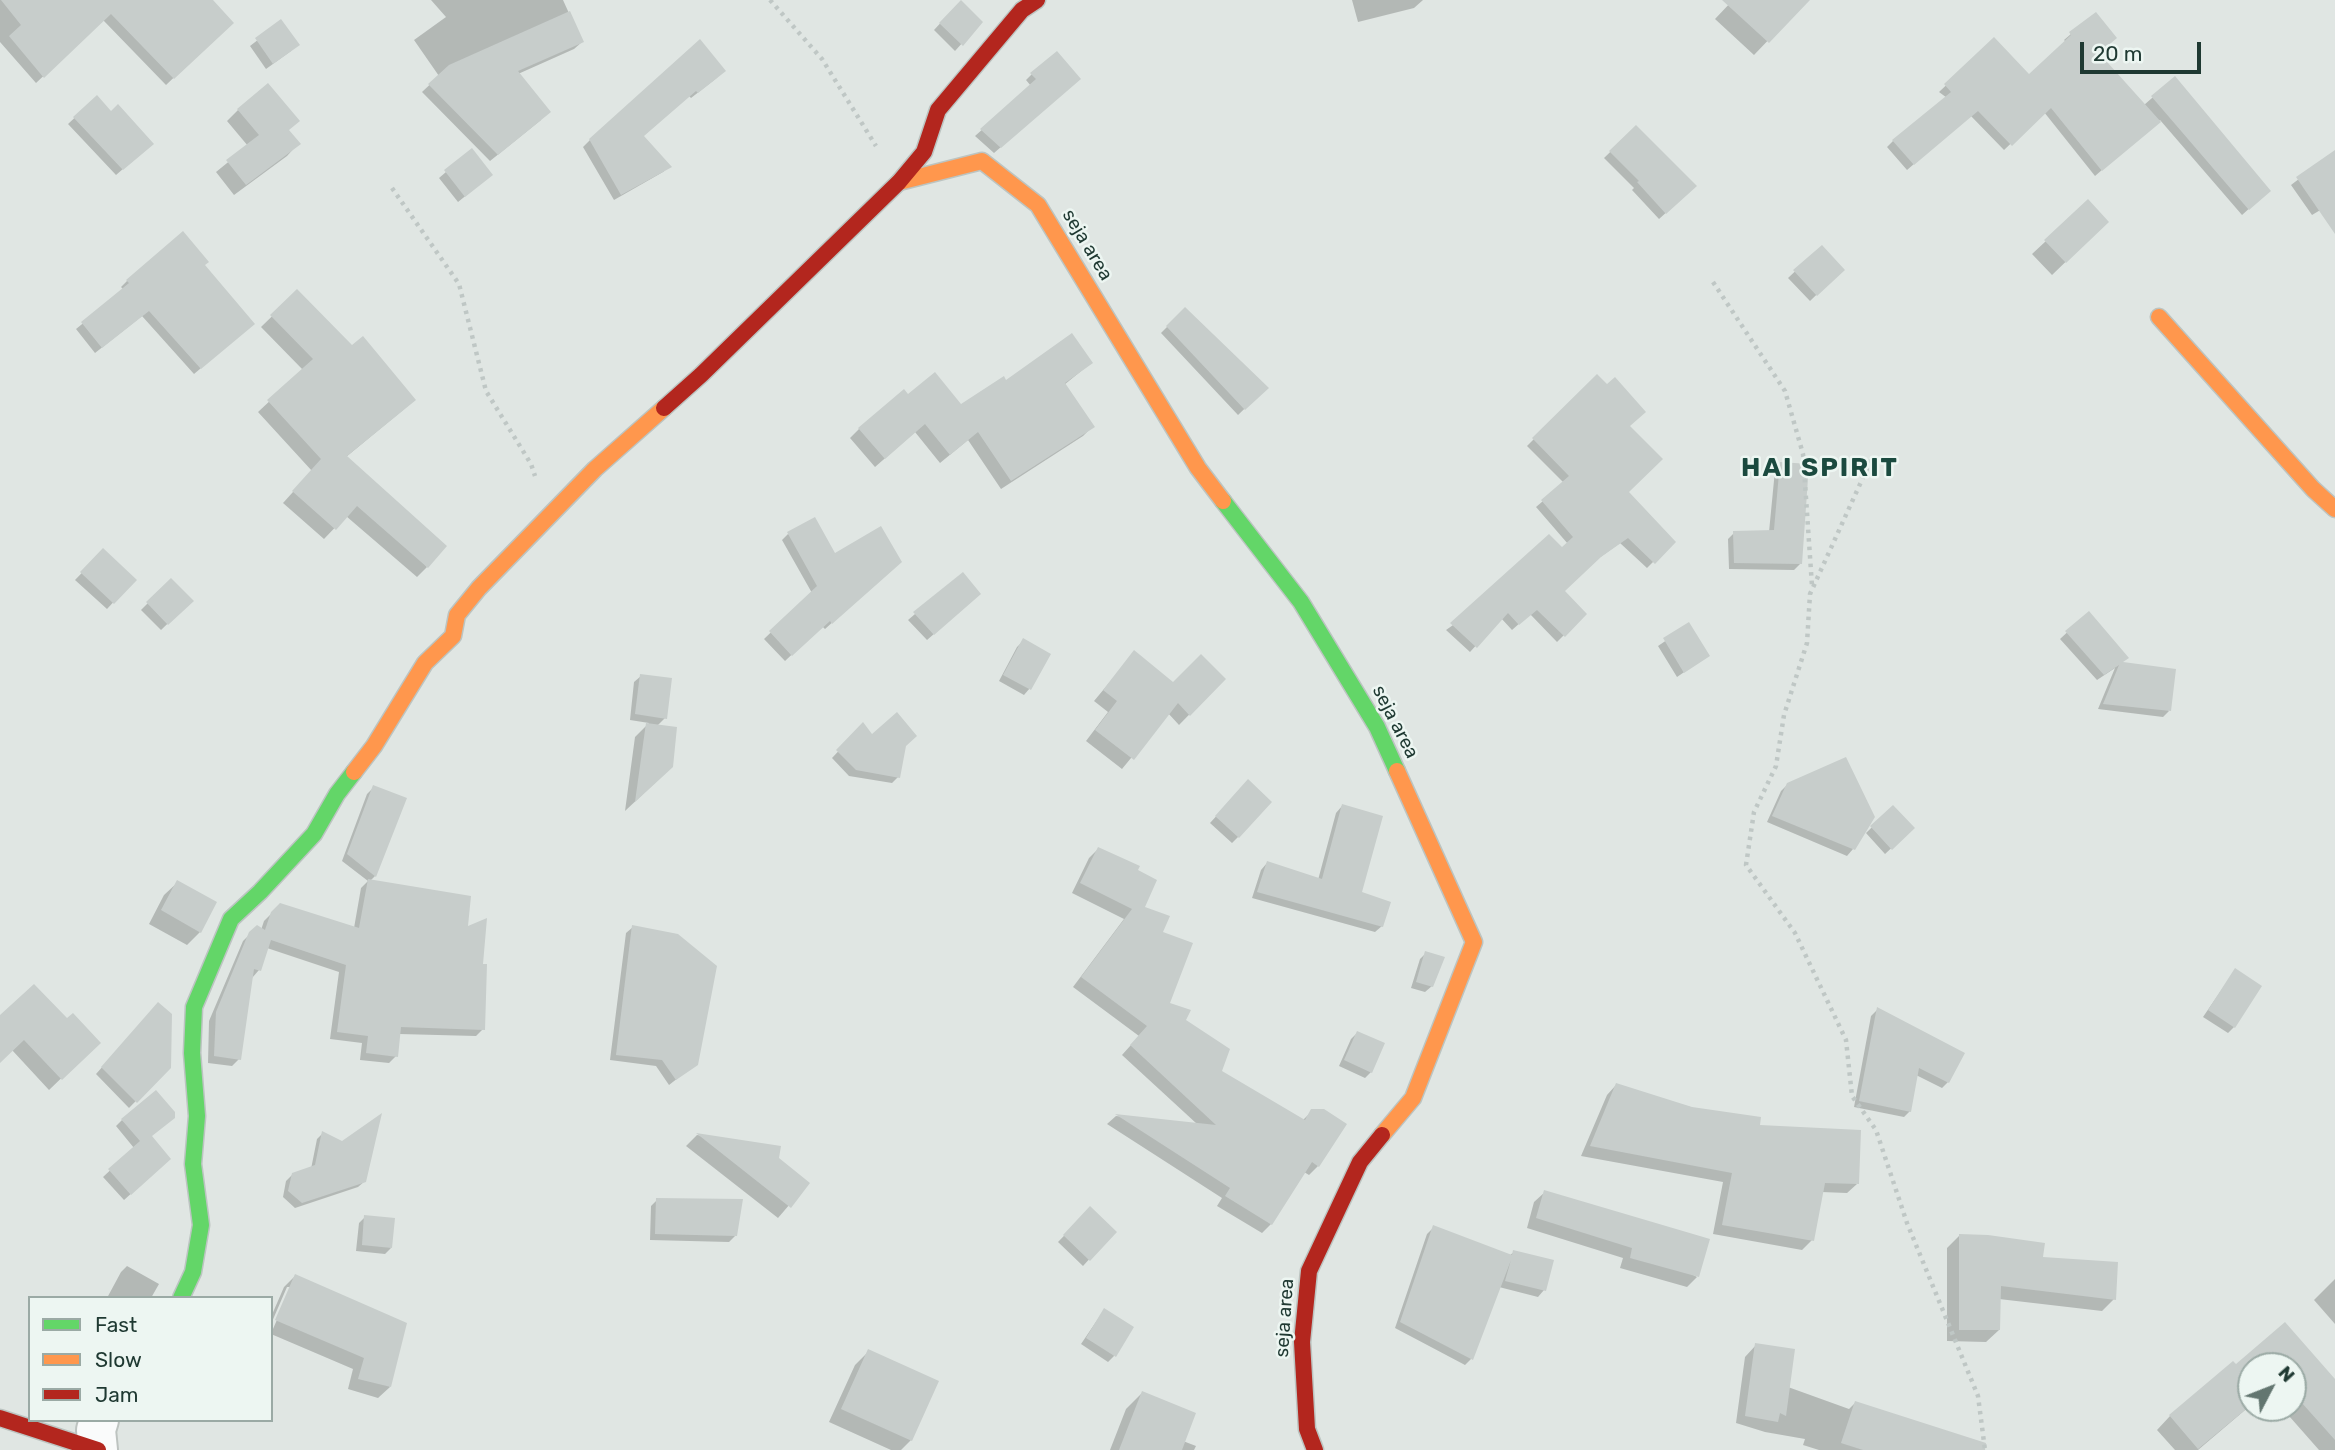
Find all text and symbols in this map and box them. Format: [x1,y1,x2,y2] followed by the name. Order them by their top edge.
[2083,28,2204,72] scale bar
[2093,41,2142,66] text: 20 m
[1057,205,1117,285] street label: seja area
[1742,452,1898,484] district label: HAI SPIRIT
[1367,682,1423,762] street label: seja area
[1271,1278,1299,1358] street label: seja area
[28,1296,273,1422] legend
[95,1312,137,1337] text: Fast
[95,1347,142,1372] text: Slow
[2237,1352,2307,1422] north arrow
[2273,1361,2300,1387] text: N
[95,1382,139,1407] text: Jam

